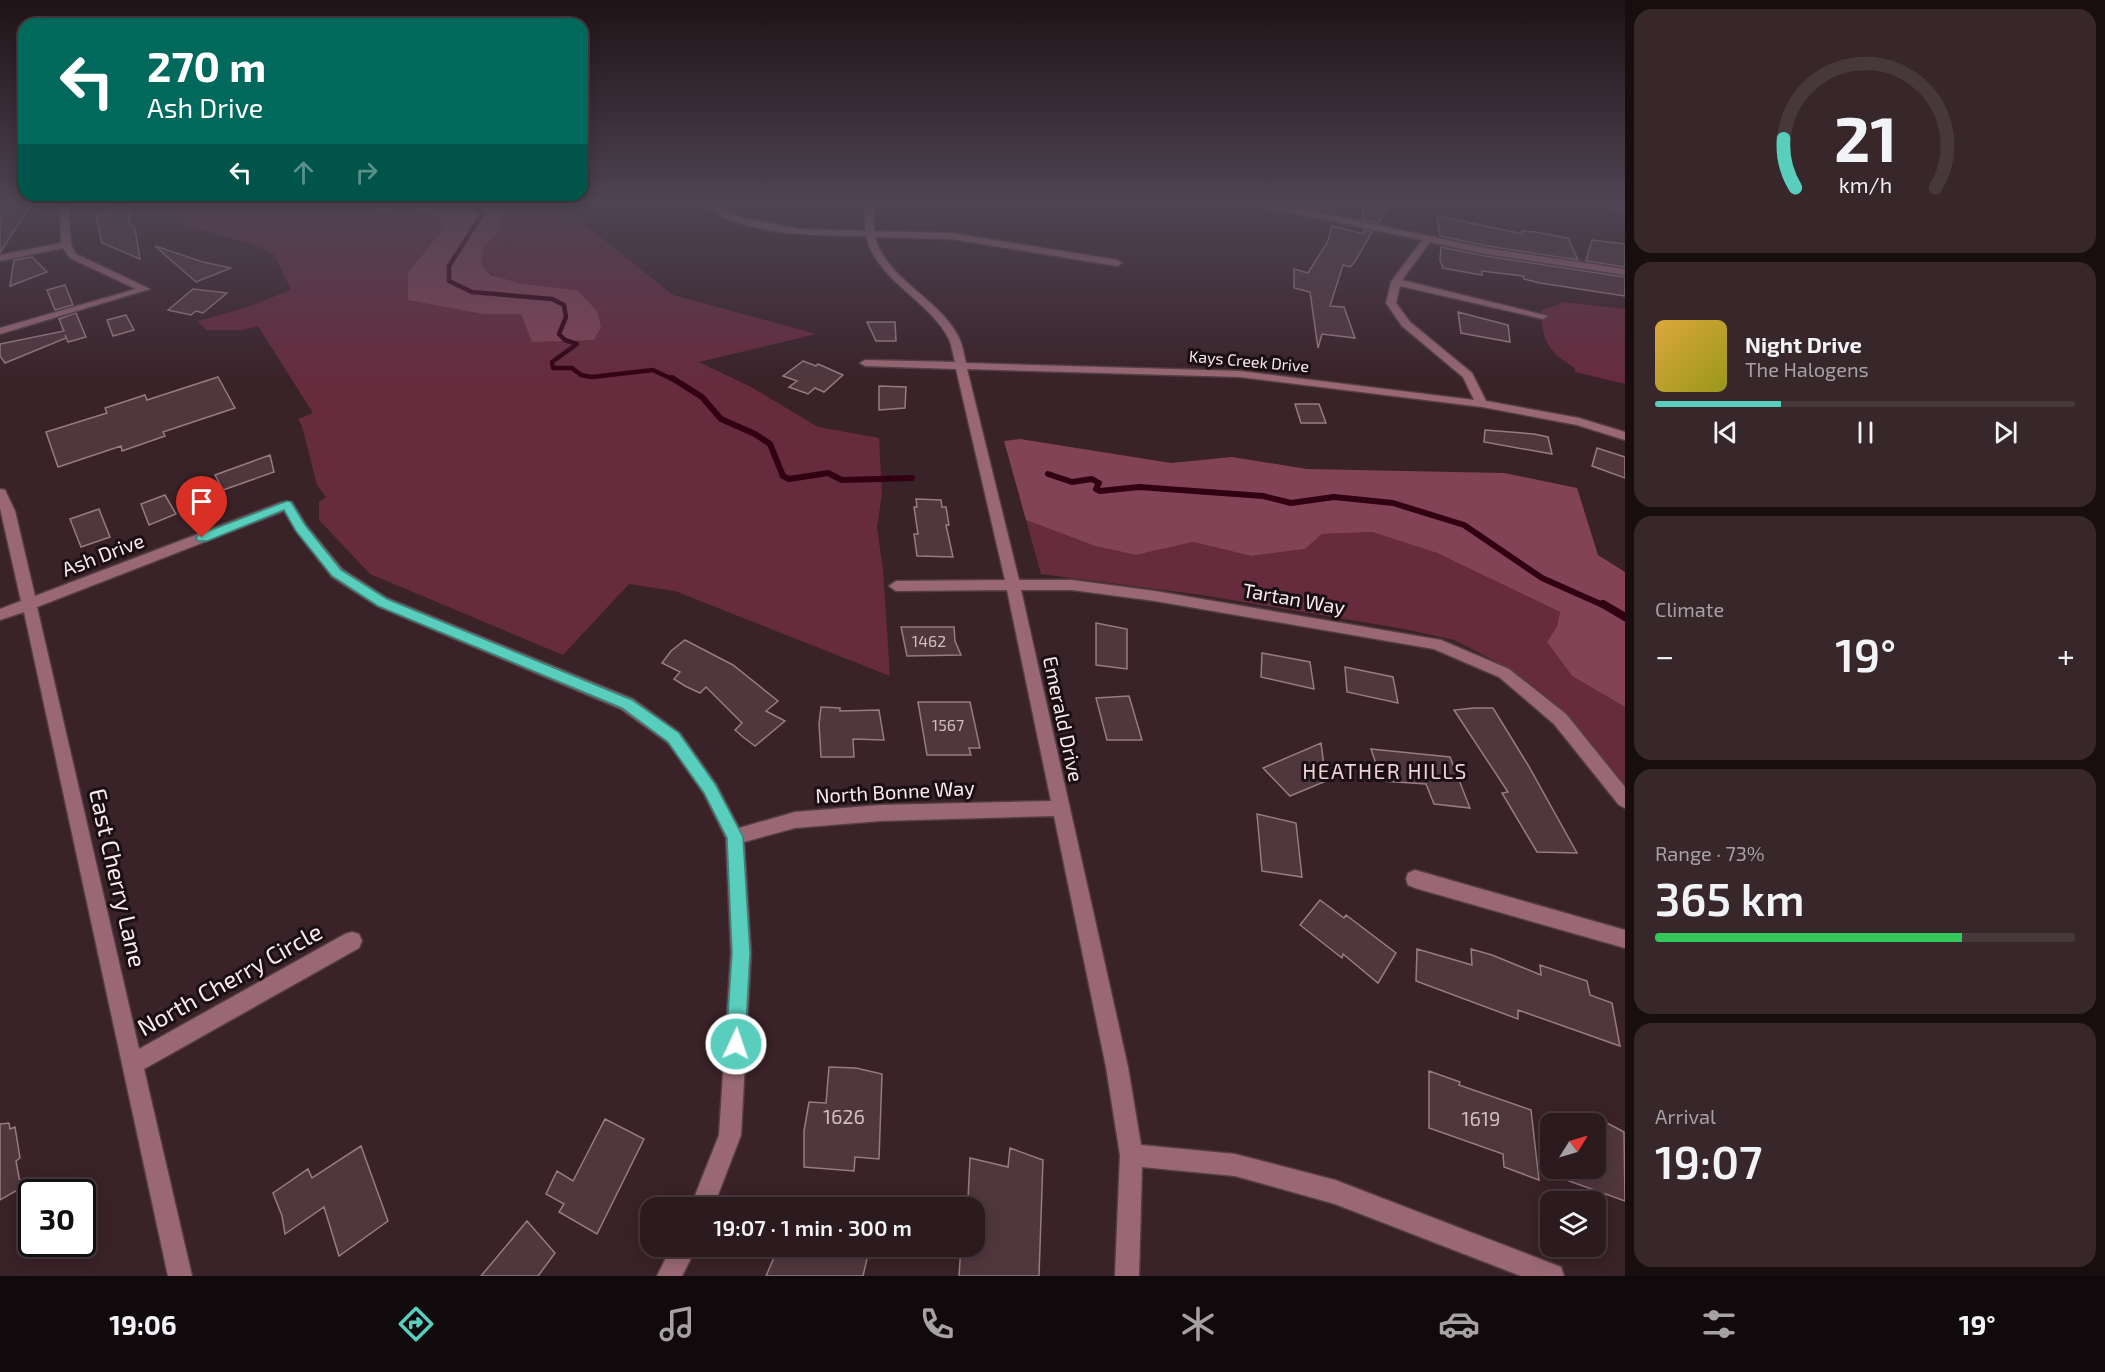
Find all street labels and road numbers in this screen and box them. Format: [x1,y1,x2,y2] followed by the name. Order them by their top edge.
[1188,346,1310,375] street label: Kays Creek Drive
[58,527,147,581] street label: Ash Drive
[1241,577,1348,619] street label: Tartan Way
[1039,654,1089,784] street label: Emerald Drive
[815,775,976,807] street label: North Bonne Way
[84,785,153,970] street label: East Cherry Lane
[132,916,327,1041] street label: North Cherry Circle

